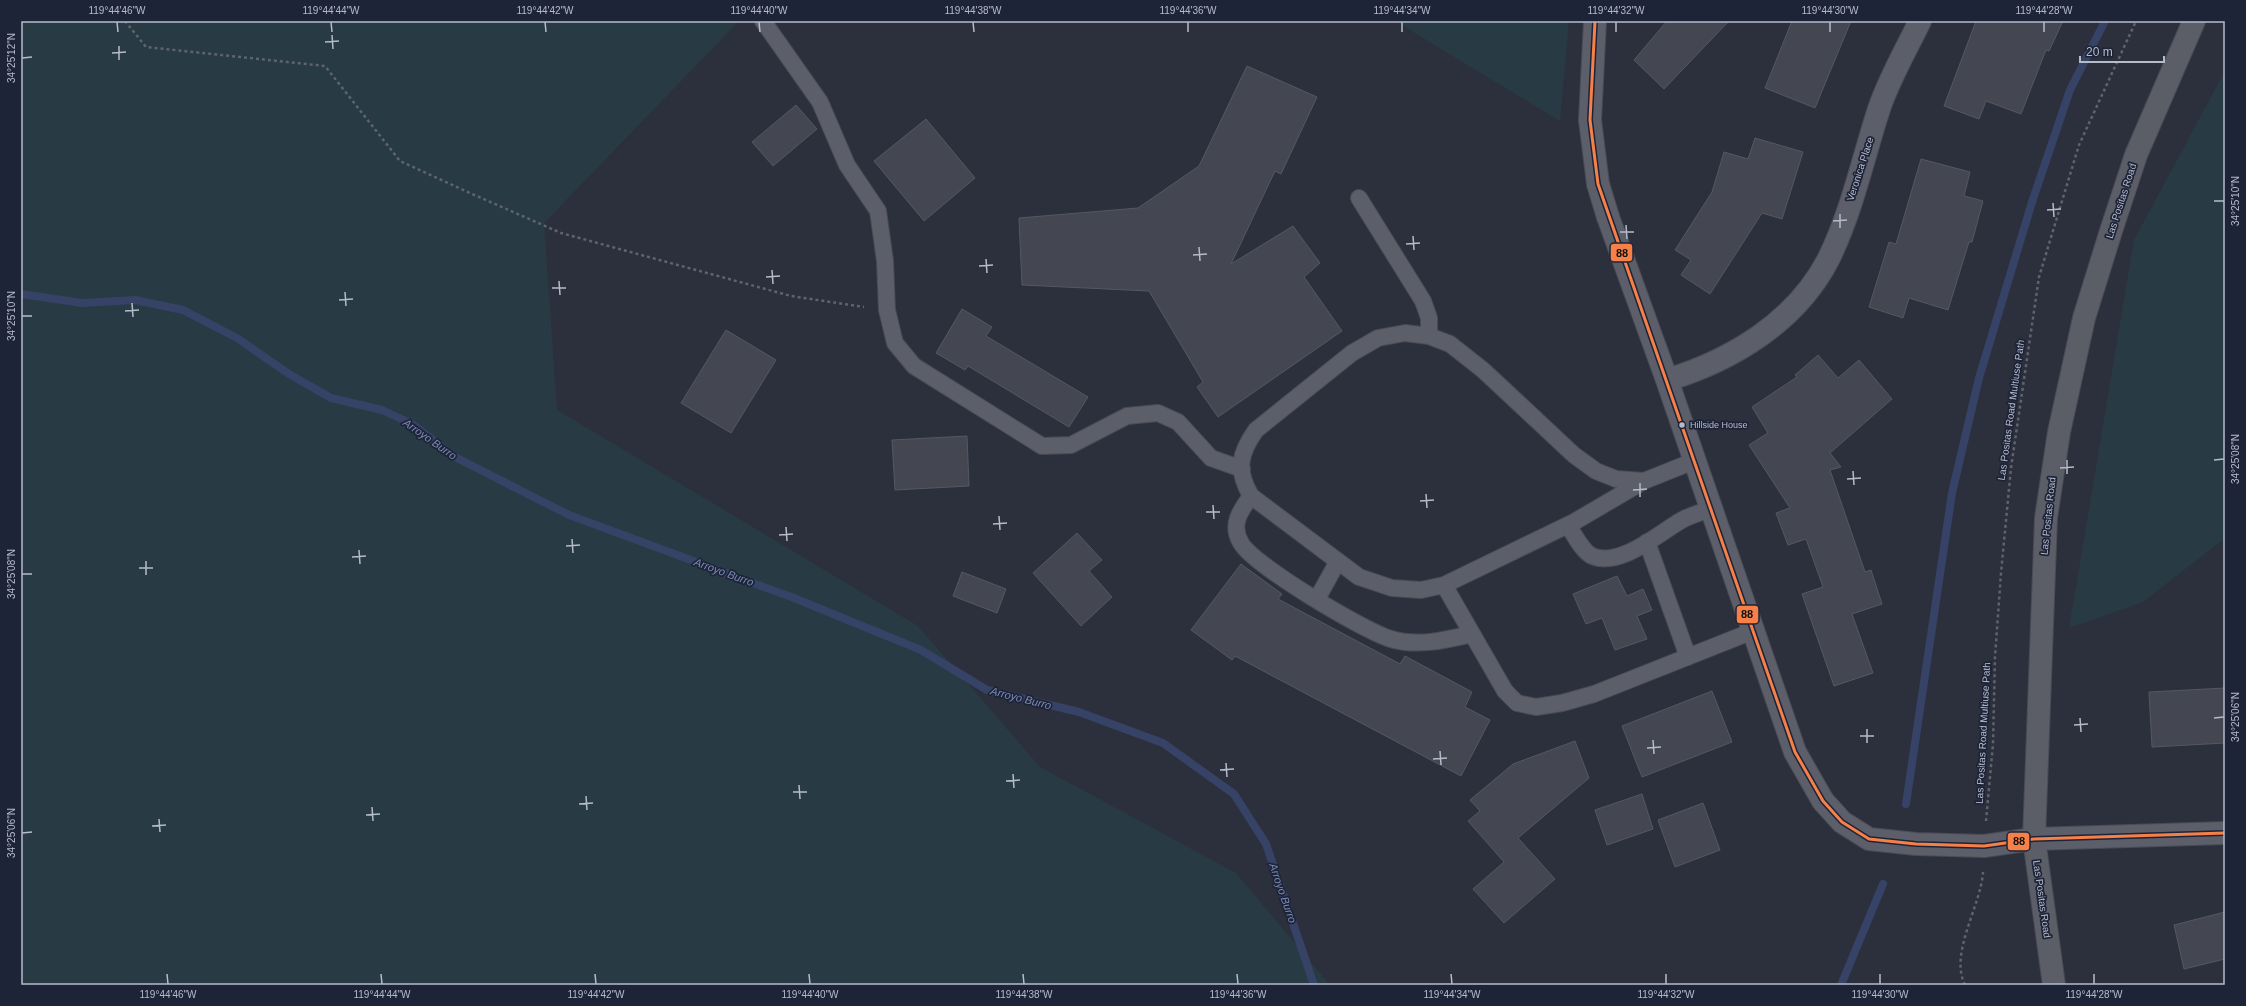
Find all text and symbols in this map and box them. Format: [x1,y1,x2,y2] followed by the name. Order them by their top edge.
[88,5,146,16] text: 119°44'46"W
[302,5,360,16] text: 119°44'44"W
[516,5,574,16] text: 119°44'42"W
[730,5,788,16] text: 119°44'40"W
[944,5,1002,16] text: 119°44'38"W
[1159,5,1217,16] text: 119°44'36"W
[1373,5,1431,16] text: 119°44'34"W
[1587,5,1645,16] text: 119°44'32"W
[1801,5,1859,16] text: 119°44'30"W
[2015,5,2073,16] text: 119°44'28"W
[6,33,17,83] text: 34°25'12"N
[2080,38,2164,64] scale bar
[2086,45,2113,59] text: 20 m
[1844,135,1876,202] street label: Veronica Place
[2104,162,2138,240] street label: Las Positas Road
[2230,176,2241,226] text: 34°25'10"N
[1610,243,1633,262] line badge: 88
[1616,247,1628,259] text: 88
[6,291,17,341] text: 34°25'10"N
[1996,339,2026,481] street label: Las Positas Road Multiuse Path
[400,416,459,462] water label: Arroyo Burro
[1677,420,1687,430] marker: Hillside House
[1690,420,1748,430] place label: Hillside House
[2230,434,2241,484] text: 34°25'08"N
[2038,476,2058,556] street label: Las Positas Road
[6,549,17,599] text: 34°25'08"N
[692,555,755,588] water label: Arroyo Burro
[1736,605,1759,624] line badge: 88
[1741,608,1753,620] text: 88
[1974,662,1992,804] street label: Las Positas Road Multiuse Path
[988,684,1053,711] water label: Arroyo Burro
[2230,692,2241,742] text: 34°25'06"N
[6,808,17,858] text: 34°25'06"N
[2007,832,2030,851] line badge: 88
[2013,835,2025,847] text: 88
[2031,859,2053,939] street label: Las Positas Road
[1267,861,1299,924] water label: Arroyo Burro
[139,989,197,1000] text: 119°44'46"W
[353,989,411,1000] text: 119°44'44"W
[567,989,625,1000] text: 119°44'42"W
[781,989,839,1000] text: 119°44'40"W
[995,989,1053,1000] text: 119°44'38"W
[1209,989,1267,1000] text: 119°44'36"W
[1423,989,1481,1000] text: 119°44'34"W
[1637,989,1695,1000] text: 119°44'32"W
[1851,989,1909,1000] text: 119°44'30"W
[2065,989,2123,1000] text: 119°44'28"W

